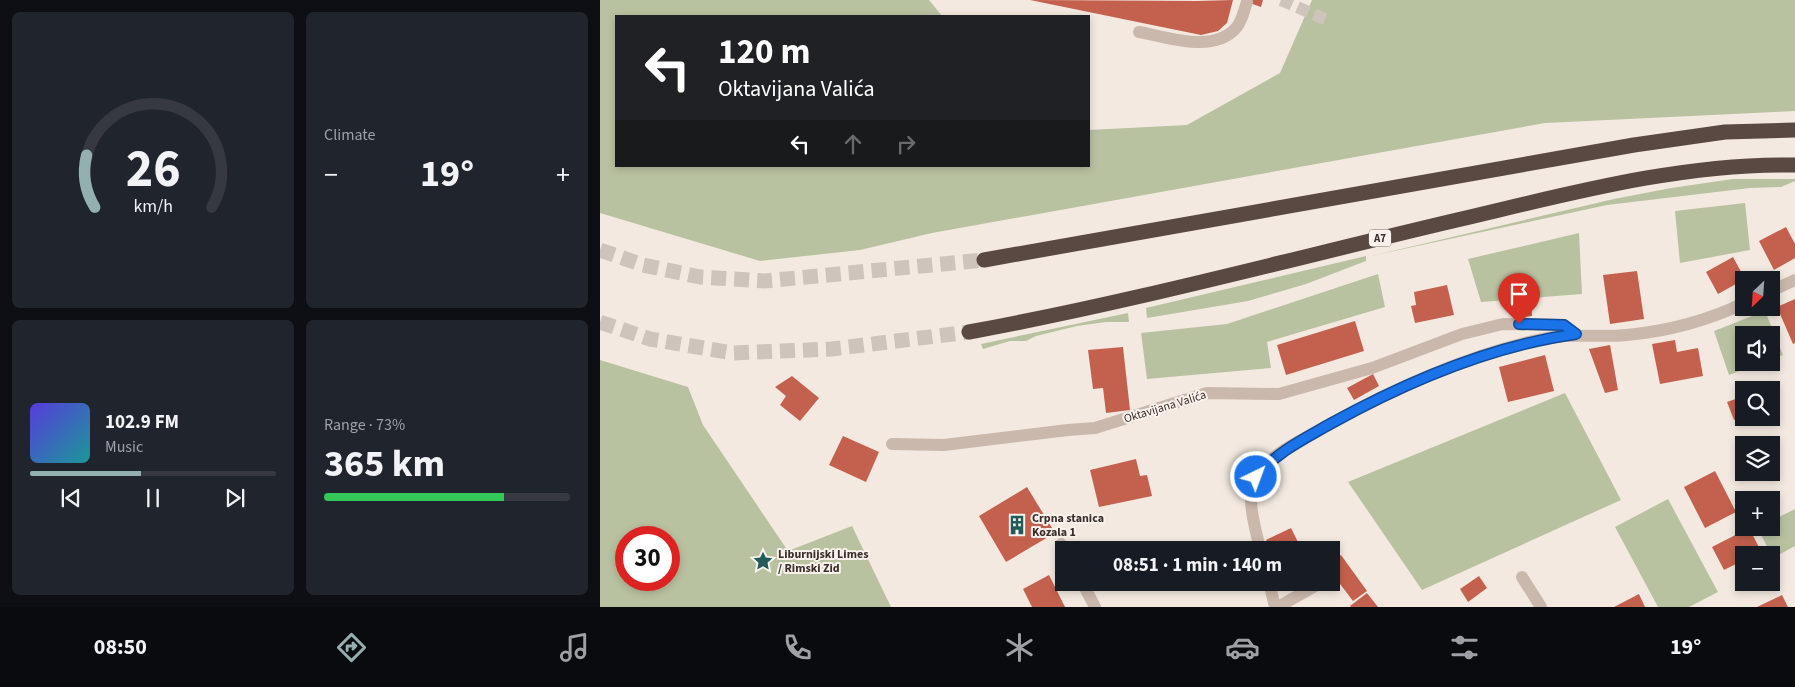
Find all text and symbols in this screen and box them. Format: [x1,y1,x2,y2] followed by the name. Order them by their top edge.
[718,27,810,77] text: 120 m
[635,35,700,100] icon: left
[718,73,875,105] text: Oktavijana Valića
[324,124,375,146] text: Climate
[786,130,814,158] icon: left
[839,130,867,158] icon: ahead
[892,130,920,158] icon: right
[126,133,180,207] text: 26
[420,147,474,201] text: 19°
[324,155,338,195] text: −
[556,155,570,195] text: +
[133,194,173,219] text: km/h
[1369,230,1391,247] road number: A7
[1735,271,1780,316] north arrow
[1735,271,1780,591] map controls
[1498,273,1540,324] pin
[1505,280,1533,308] icon: arrive
[1735,326,1780,371] button: sound
[1735,381,1780,426] button: search
[1122,386,1208,428] street label: Oktavijana Valića
[105,409,179,436] text: 102.9 FM
[324,414,405,436] text: Range · 73%
[105,436,143,458] text: Music
[1735,436,1780,481] button: layers
[324,437,445,491] text: 365 km
[1229,450,1281,502] position arrow
[57,484,85,512] icon: previous
[139,484,167,512] icon: pause
[221,484,249,512] icon: next
[1735,491,1780,536] button: +
[1032,510,1104,541] place label: Crpna stanica Kozala 1
[1006,514,1028,536] building icon: Crpna stanica Kozala 1
[615,526,680,591] speed limit sign: 30
[778,546,868,577] place label: Liburnijski Limes / Rimski Zid
[1735,546,1780,591] button: −
[752,550,774,572] place icon: Liburnijski Limes / Rimski Zid
[1113,552,1282,579] text: 08:51 · 1 min · 140 m
[334,630,369,665] icon: directions
[557,630,592,665] icon: music
[780,630,815,665] icon: phone
[1002,630,1037,665] icon: climate
[1225,630,1260,665] icon: car
[1447,630,1482,665] icon: filters
[94,631,147,663] text: 08:50
[1670,631,1701,663] text: 19°

